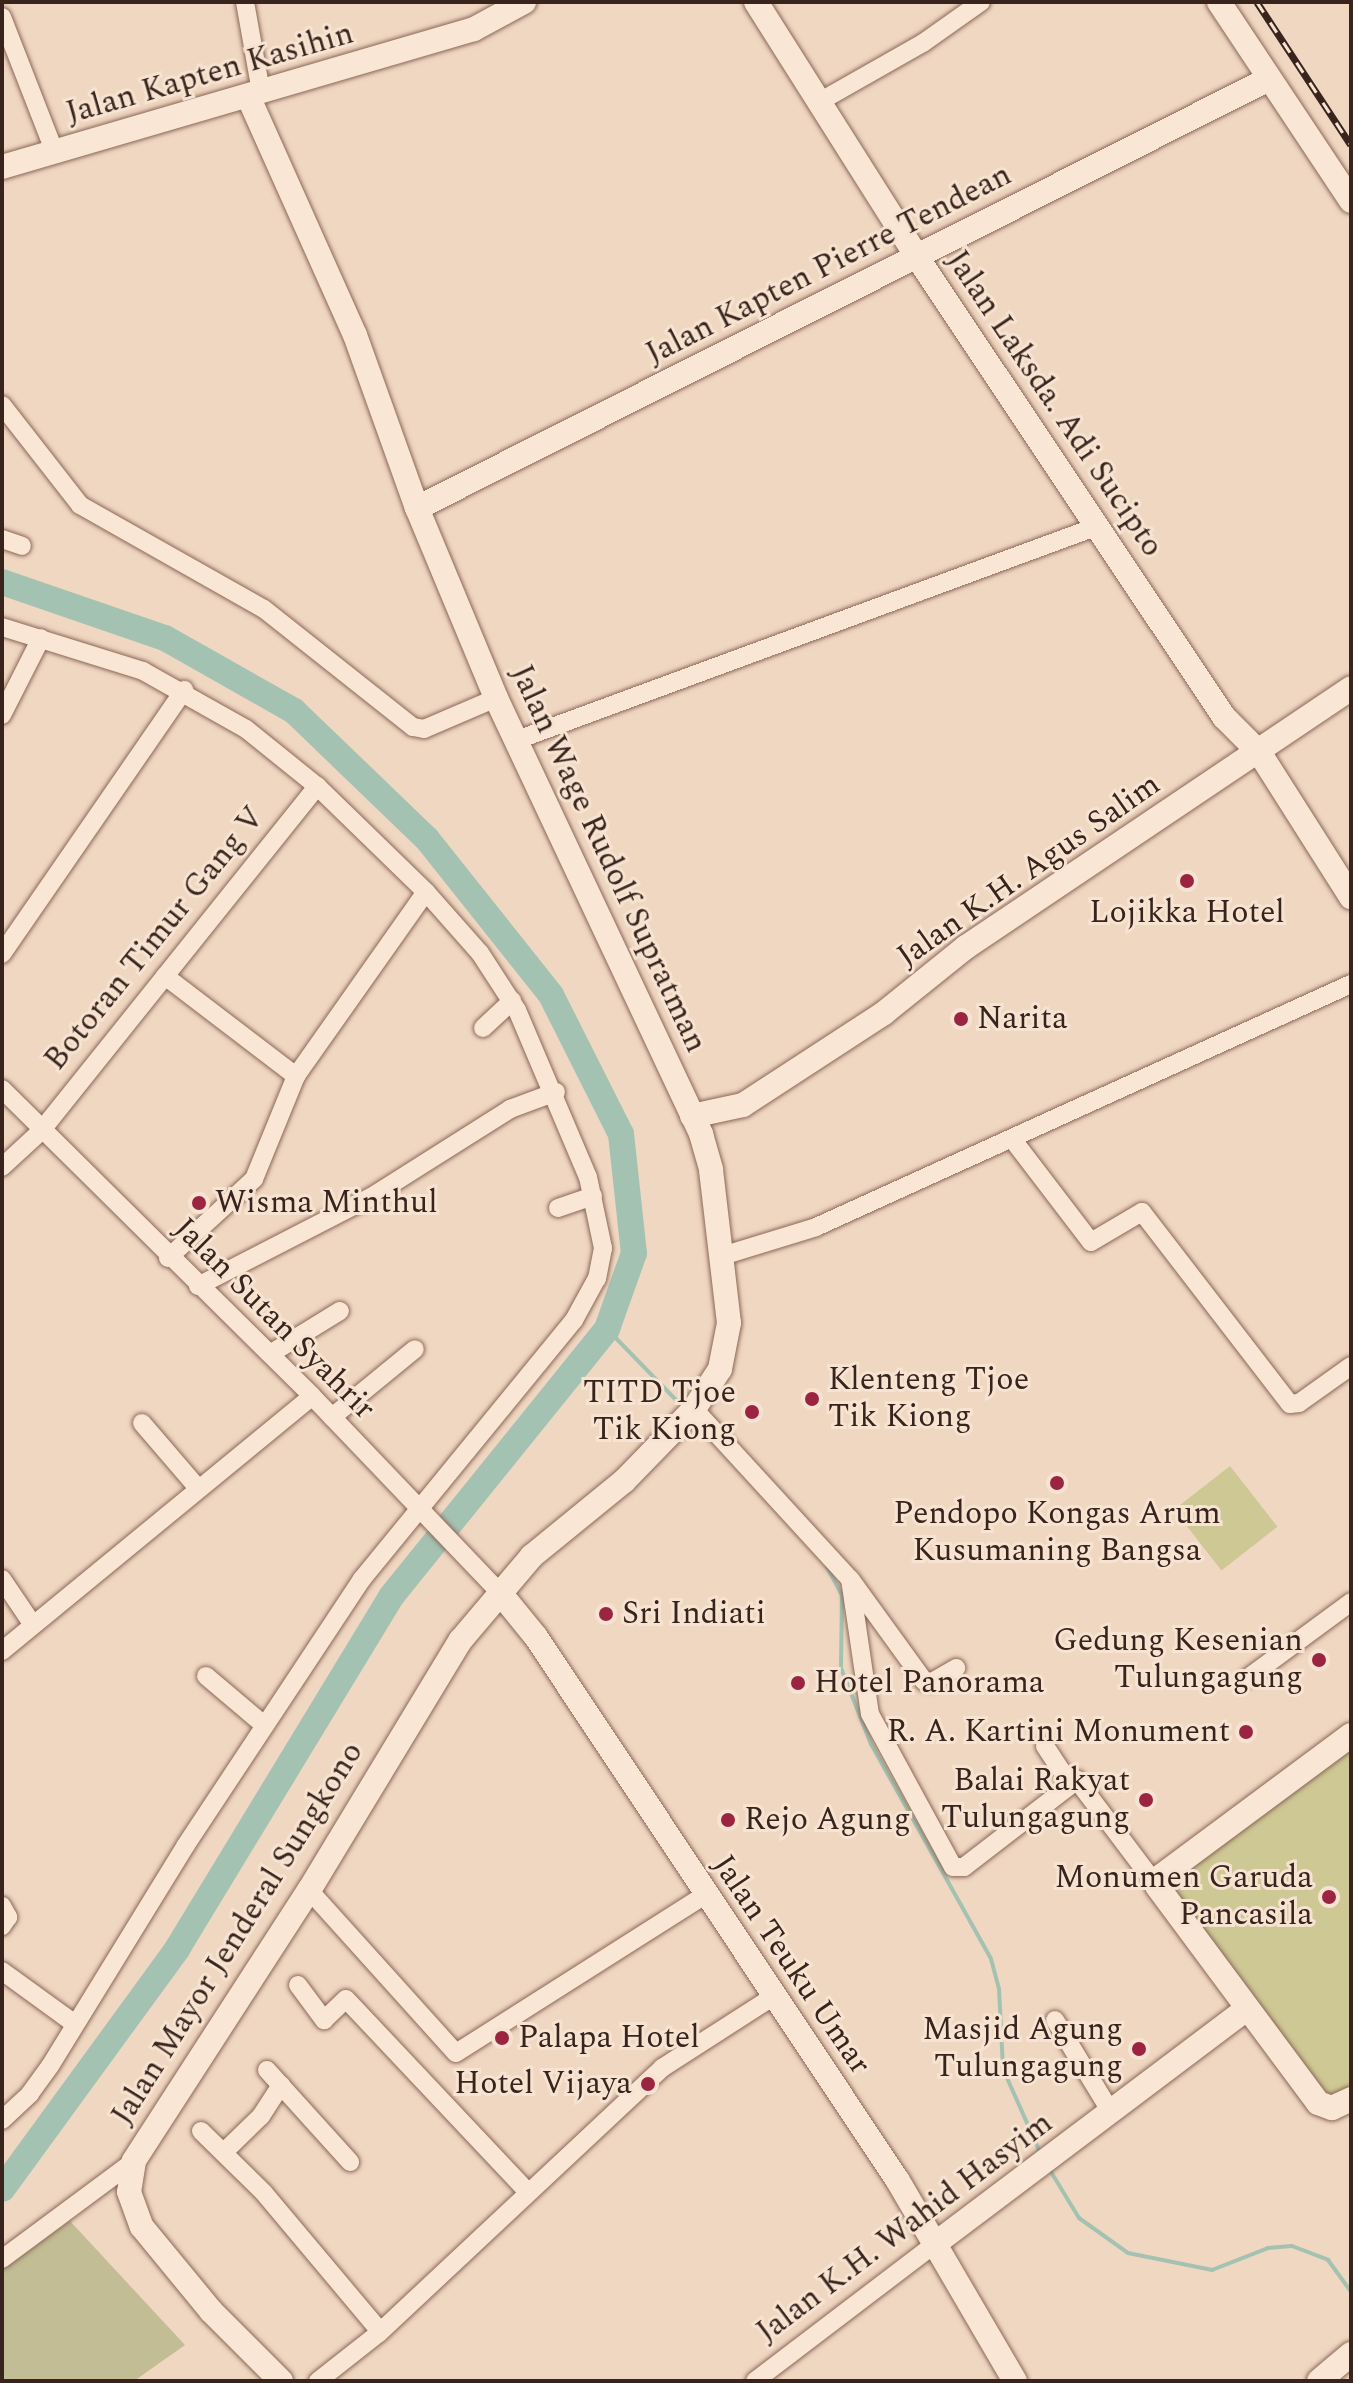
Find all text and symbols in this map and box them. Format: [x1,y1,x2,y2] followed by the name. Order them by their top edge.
[62,15,358,133] street label: Jalan Kapten Kasihin
[640,156,1018,374] street label: Jalan Kapten Pierre Tendean
[937,244,1171,564] street label: Jalan Laksda. Adi Sucipto
[501,659,715,1059] street label: Jalan Wage Rudolf Supratman
[890,766,1168,976] street label: Jalan K.H. Agus Salim
[37,799,273,1079] street label: Botoran Timur Gang V
[1178,872,1196,890] marker: Lojikka Hotel
[1089,894,1285,932] place label: Lojikka Hotel
[977,1000,1068,1038] place label: Narita
[952,1010,970,1028] marker: Narita
[215,1184,438,1222] place label: Wisma Minthul
[190,1194,208,1212] marker: Wisma Minthul
[165,1210,383,1428] street label: Jalan Sutan Syahrir
[828,1362,1029,1437] place label: Klenteng Tjoe Tik Kiong
[583,1375,736,1450] place label: TITD Tjoe Tik Kiong
[803,1390,821,1408] marker: Klenteng Tjoe Tik Kiong
[743,1403,761,1421] marker: TITD Tjoe Tik Kiong
[1048,1474,1066,1492] marker: Pendopo Kongas Arum Kusumaning Bangsa
[893,1496,1221,1571] place label: Pendopo Kongas Arum Kusumaning Bangsa
[622,1595,766,1633] place label: Sri Indiati
[597,1605,615,1623] marker: Sri Indiati
[1053,1623,1303,1698] place label: Gedung Kesenian Tulungagung
[1310,1651,1328,1669] marker: Gedung Kesenian Tulungagung
[814,1664,1044,1702] place label: Hotel Panorama
[789,1674,807,1692] marker: Hotel Panorama
[887,1713,1230,1751] place label: R. A. Kartini Monument
[1237,1723,1255,1741] marker: R. A. Kartini Monument
[104,1735,372,2133] street label: Jalan Mayor Jenderal Sungkono
[941,1763,1130,1838] place label: Balai Rakyat Tulungagung
[1137,1791,1155,1809] marker: Balai Rakyat Tulungagung
[744,1801,911,1839] place label: Rejo Agung
[719,1811,737,1829] marker: Rejo Agung
[703,1848,879,2082] street label: Jalan Teuku Umar
[1054,1860,1313,1935] place label: Monumen Garuda Pancasila
[1320,1888,1338,1906] marker: Monumen Garuda Pancasila
[922,2012,1123,2087] place label: Masjid Agung Tulungagung
[518,2019,700,2057] place label: Palapa Hotel
[493,2029,511,2047] marker: Palapa Hotel
[1130,2040,1148,2058] marker: Masjid Agung Tulungagung
[454,2065,632,2103] place label: Hotel Vijaya
[639,2075,657,2093] marker: Hotel Vijaya
[749,2104,1061,2352] street label: Jalan K.H. Wahid Hasyim

